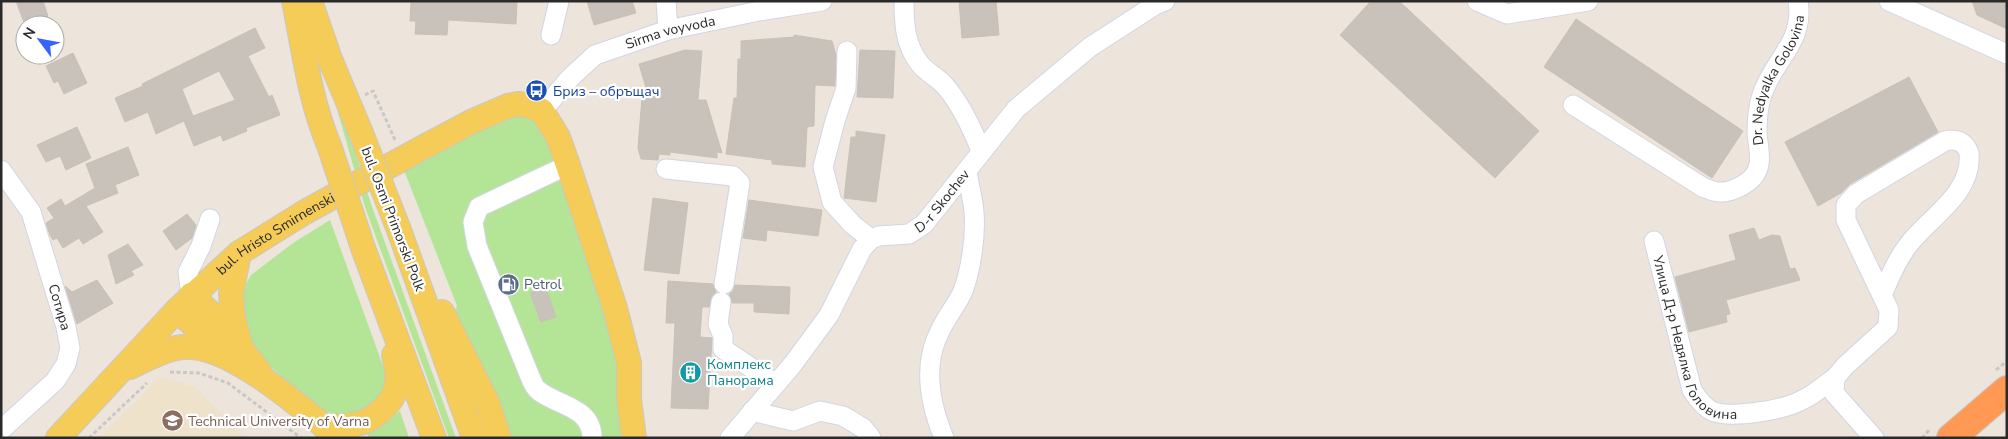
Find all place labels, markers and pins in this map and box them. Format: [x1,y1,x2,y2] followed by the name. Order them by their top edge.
[525,79,549,103] bus stop icon: Бриз – обръщач
[553,82,659,101] place label: Бриз – обръщач
[496,272,520,296] fuel station icon: Petrol
[524,275,563,294] place label: Petrol
[707,355,774,390] place label: Комплекс Панорама
[679,360,703,384] building icon: Комплекс Панорама
[160,409,184,433] school or university icon: Technical University of Varna
[188,412,369,431] place label: Technical University of Varna

